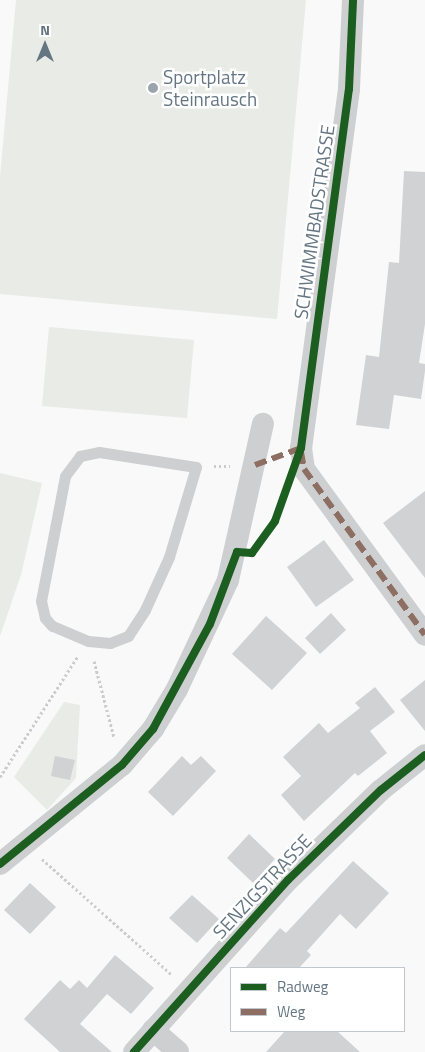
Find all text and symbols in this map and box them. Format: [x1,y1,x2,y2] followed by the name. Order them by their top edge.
[40,19,50,40] text: N
[20,20,70,70] north arrow
[163,66,257,110] place label: Sportplatz Steinrausch
[147,82,159,94] marker: Sportplatz Steinrausch
[289,123,339,321] street label: SCHWIMMBADSTRASSE
[208,829,316,943] street label: SENZIGSTRASSE
[230,967,405,1032] legend
[277,975,328,998] text: Radweg
[277,1000,305,1023] text: Weg

